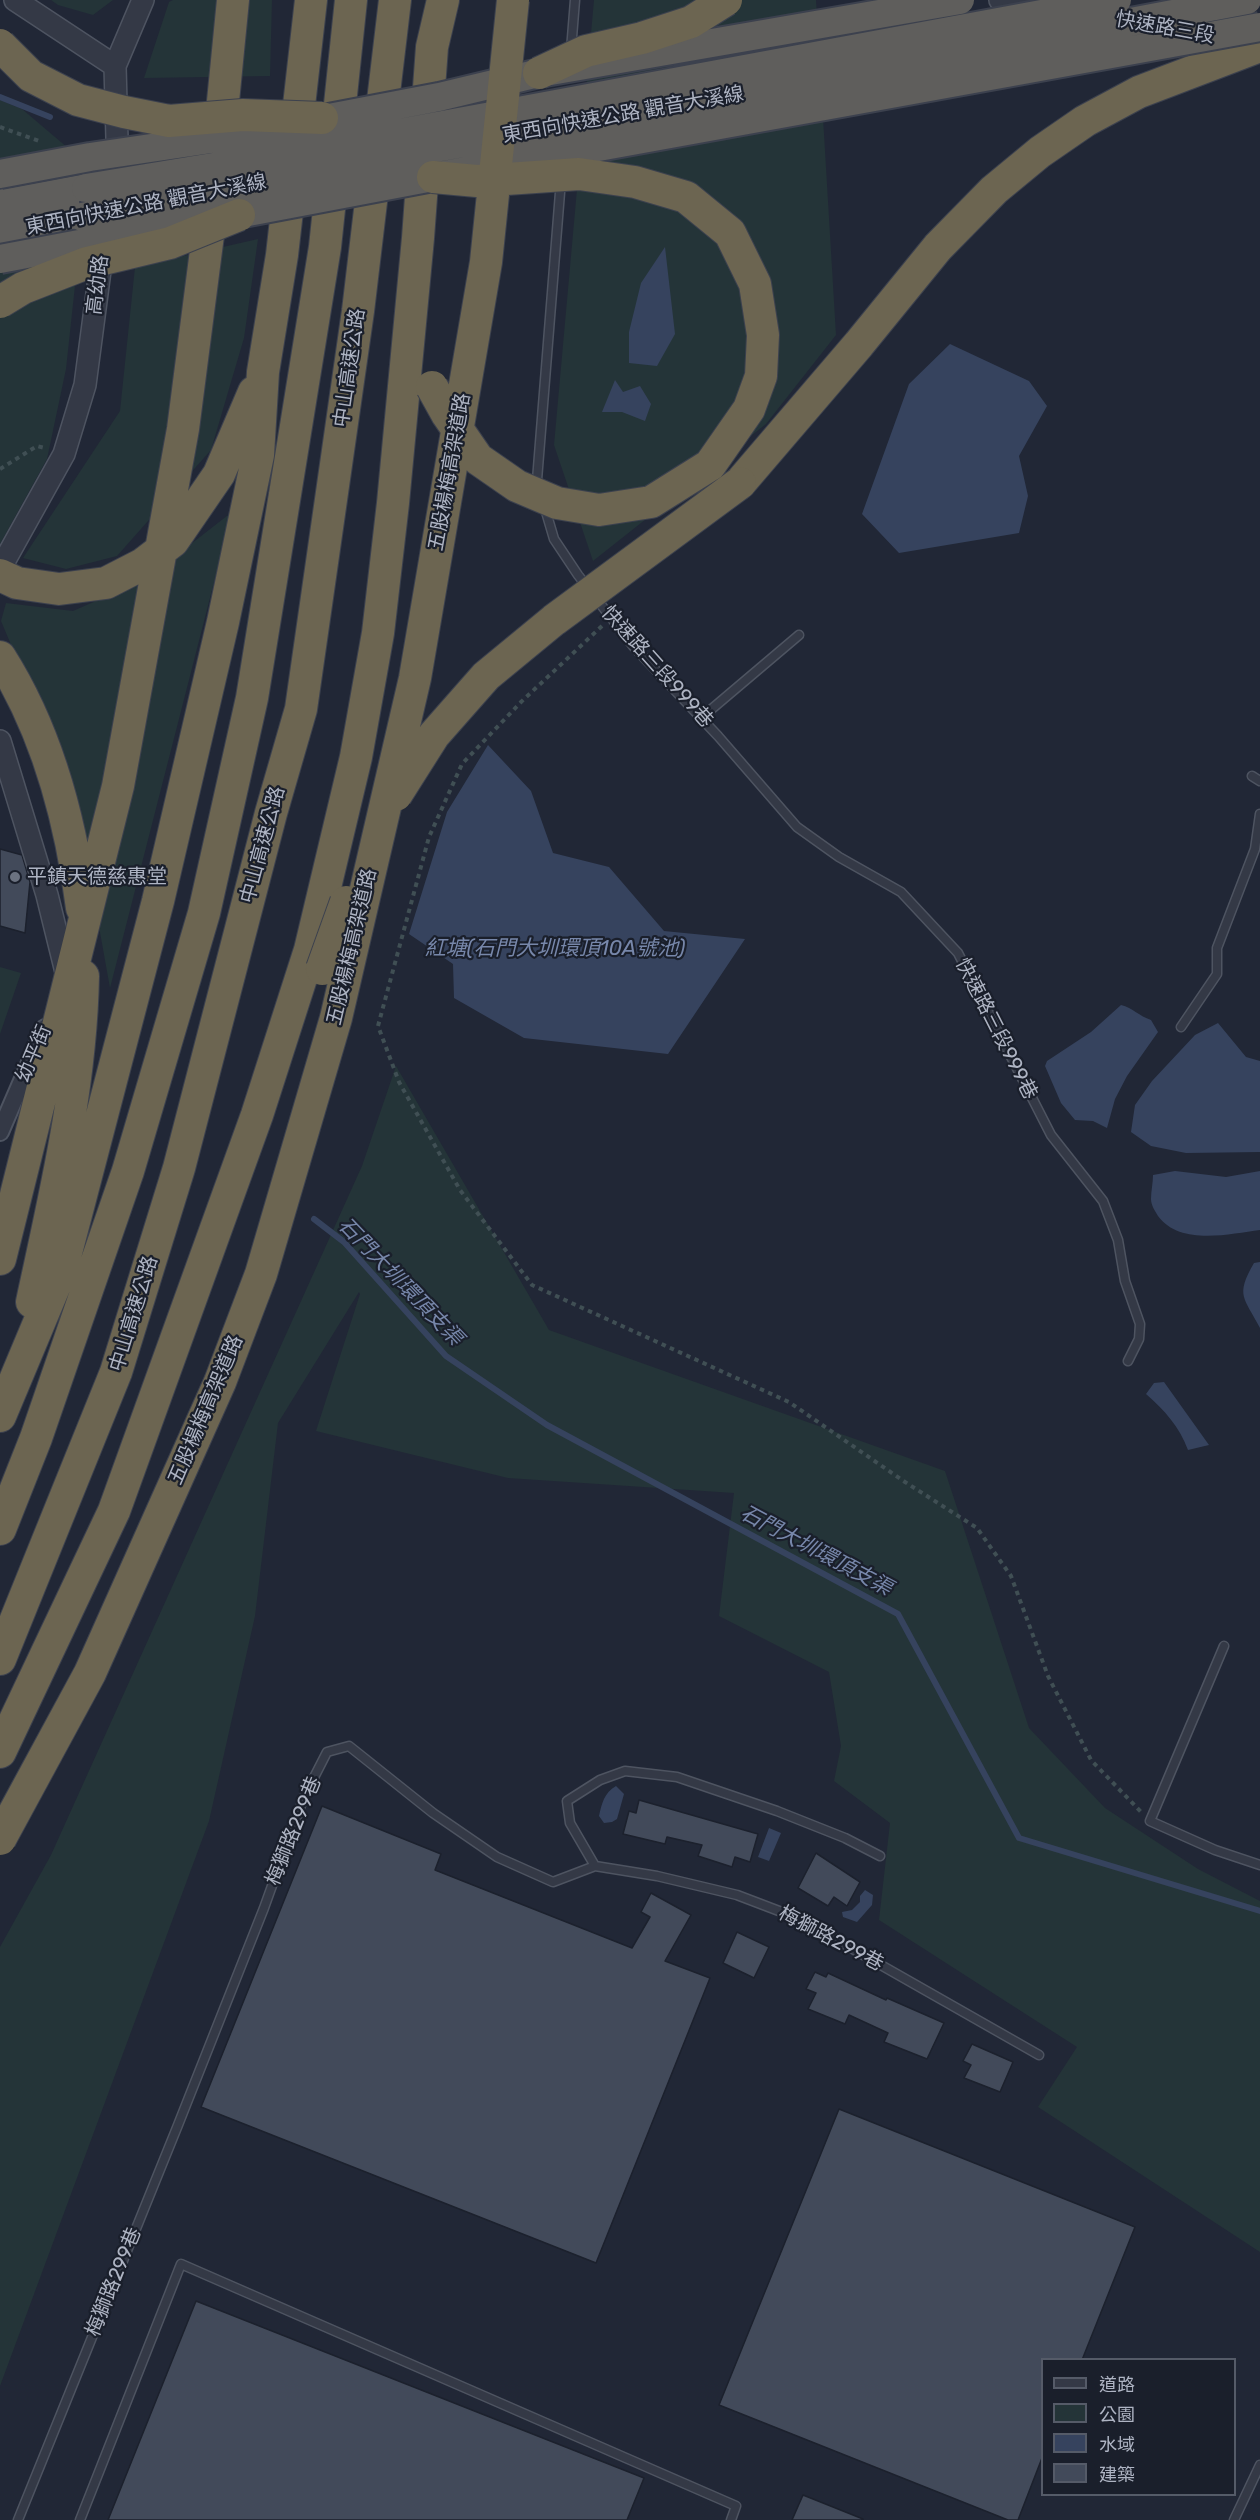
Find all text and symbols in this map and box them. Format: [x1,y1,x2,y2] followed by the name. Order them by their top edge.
[1114,7,1216,49] street label: 快速路三段
[500,82,746,148] street label: 東西向快速公路 觀音大溪線
[24,170,268,240] street label: 東西向快速公路 觀音大溪線
[82,254,114,316] street label: 高幼路
[330,307,370,429] street label: 中山高速公路
[424,391,476,553] street label: 五股楊梅高架道路
[596,601,718,733] street label: 快速路三段999巷
[236,784,290,906] street label: 中山高速公路
[27,865,167,889] place label: 平鎮天德慈惠堂
[322,866,382,1028] street label: 五股楊梅高架道路
[8,870,22,884] marker: 平鎮天德慈惠堂
[425,936,685,962] water label: 紅塘(石門大圳環頂10A號池)
[950,954,1042,1104] street label: 快速路三段999巷
[11,1022,57,1086] street label: 幼平街
[333,1213,467,1351] water label: 石門大圳環頂支渠
[105,1253,163,1375] street label: 中山高速公路
[164,1332,248,1488] street label: 五股楊梅高架道路
[736,1500,896,1602] water label: 石門大圳環頂支渠
[261,1773,327,1889] street label: 梅獅路299巷
[774,1901,888,1977] street label: 梅獅路299巷
[81,2224,147,2340] street label: 梅獅路299巷
[1041,2358,1236,2496] legend
[1099,2374,1135,2396] text: 道路
[1099,2404,1135,2426] text: 公園
[1099,2434,1135,2456] text: 水域
[1099,2464,1135,2486] text: 建築

